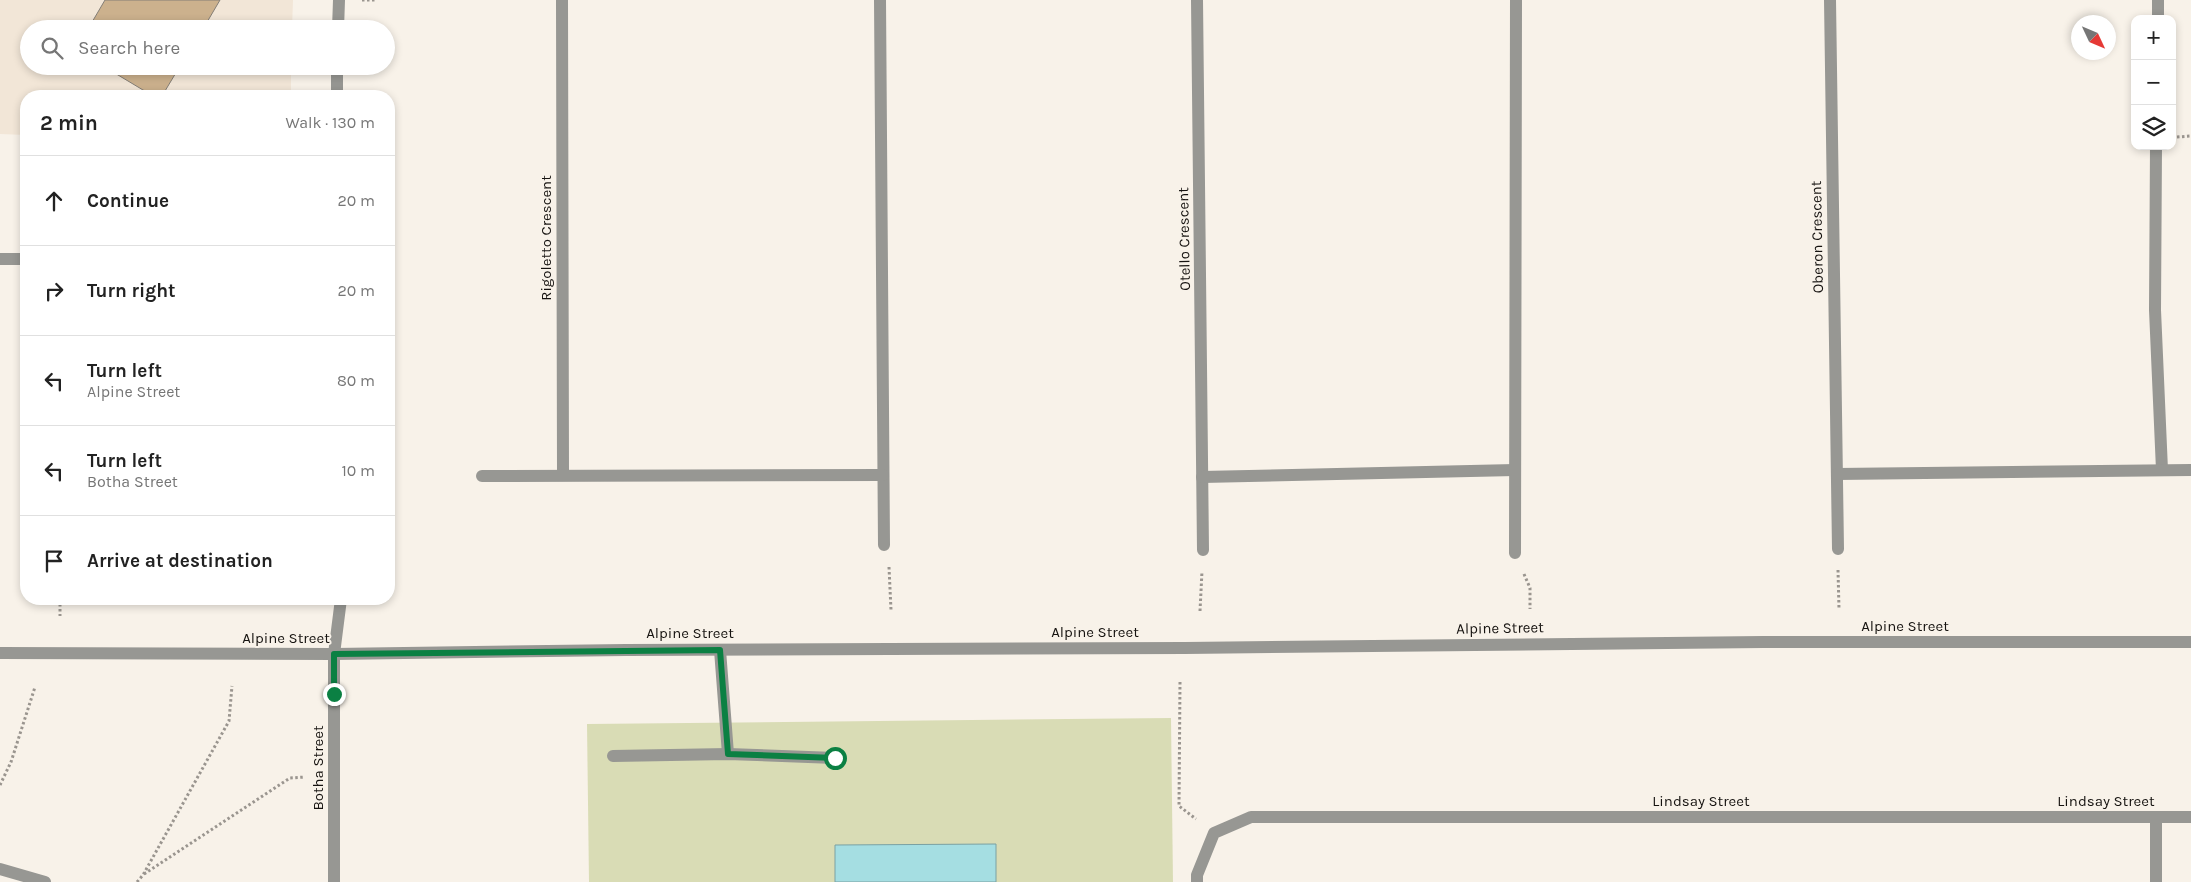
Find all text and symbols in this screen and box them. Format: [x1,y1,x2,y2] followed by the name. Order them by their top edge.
[2071,15,2116,60] north arrow
[2131,15,2176,150] map controls
[2131,15,2176,60] button: +
[20,20,395,75] search box
[38,34,66,62] icon: search
[78,37,180,59] text: Search here
[2131,60,2176,105] button: −
[2131,105,2176,150] button: layers
[40,111,98,135] text: 2 min
[285,113,375,132] text: Walk · 130 m
[537,175,555,301] street label: Rigoletto Crescent
[1807,180,1827,294] street label: Oberon Crescent
[40,187,68,215] icon: ahead
[1174,187,1194,291] street label: Otello Crescent
[87,190,169,212] text: Continue
[337,191,375,210] text: 20 m
[40,277,68,305] icon: right
[87,280,176,302] text: Turn right
[337,281,375,300] text: 20 m
[87,360,162,382] text: Turn left
[40,367,68,395] icon: left
[337,371,375,390] text: 80 m
[87,382,180,401] text: Alpine Street
[87,450,162,472] text: Turn left
[40,457,68,485] icon: left
[341,461,375,480] text: 10 m
[87,472,178,491] text: Botha Street
[40,547,68,575] icon: arrive
[87,550,273,572] text: Arrive at destination
[1861,617,1949,635] street label: Alpine Street
[1456,618,1544,638] street label: Alpine Street
[1051,623,1139,641] street label: Alpine Street
[646,624,734,642] street label: Alpine Street
[242,629,330,647] street label: Alpine Street
[323,683,346,706] route end
[309,725,327,811] street label: Botha Street
[824,747,847,770] route start
[1652,792,1750,810] street label: Lindsay Street
[2057,792,2155,810] street label: Lindsay Street

